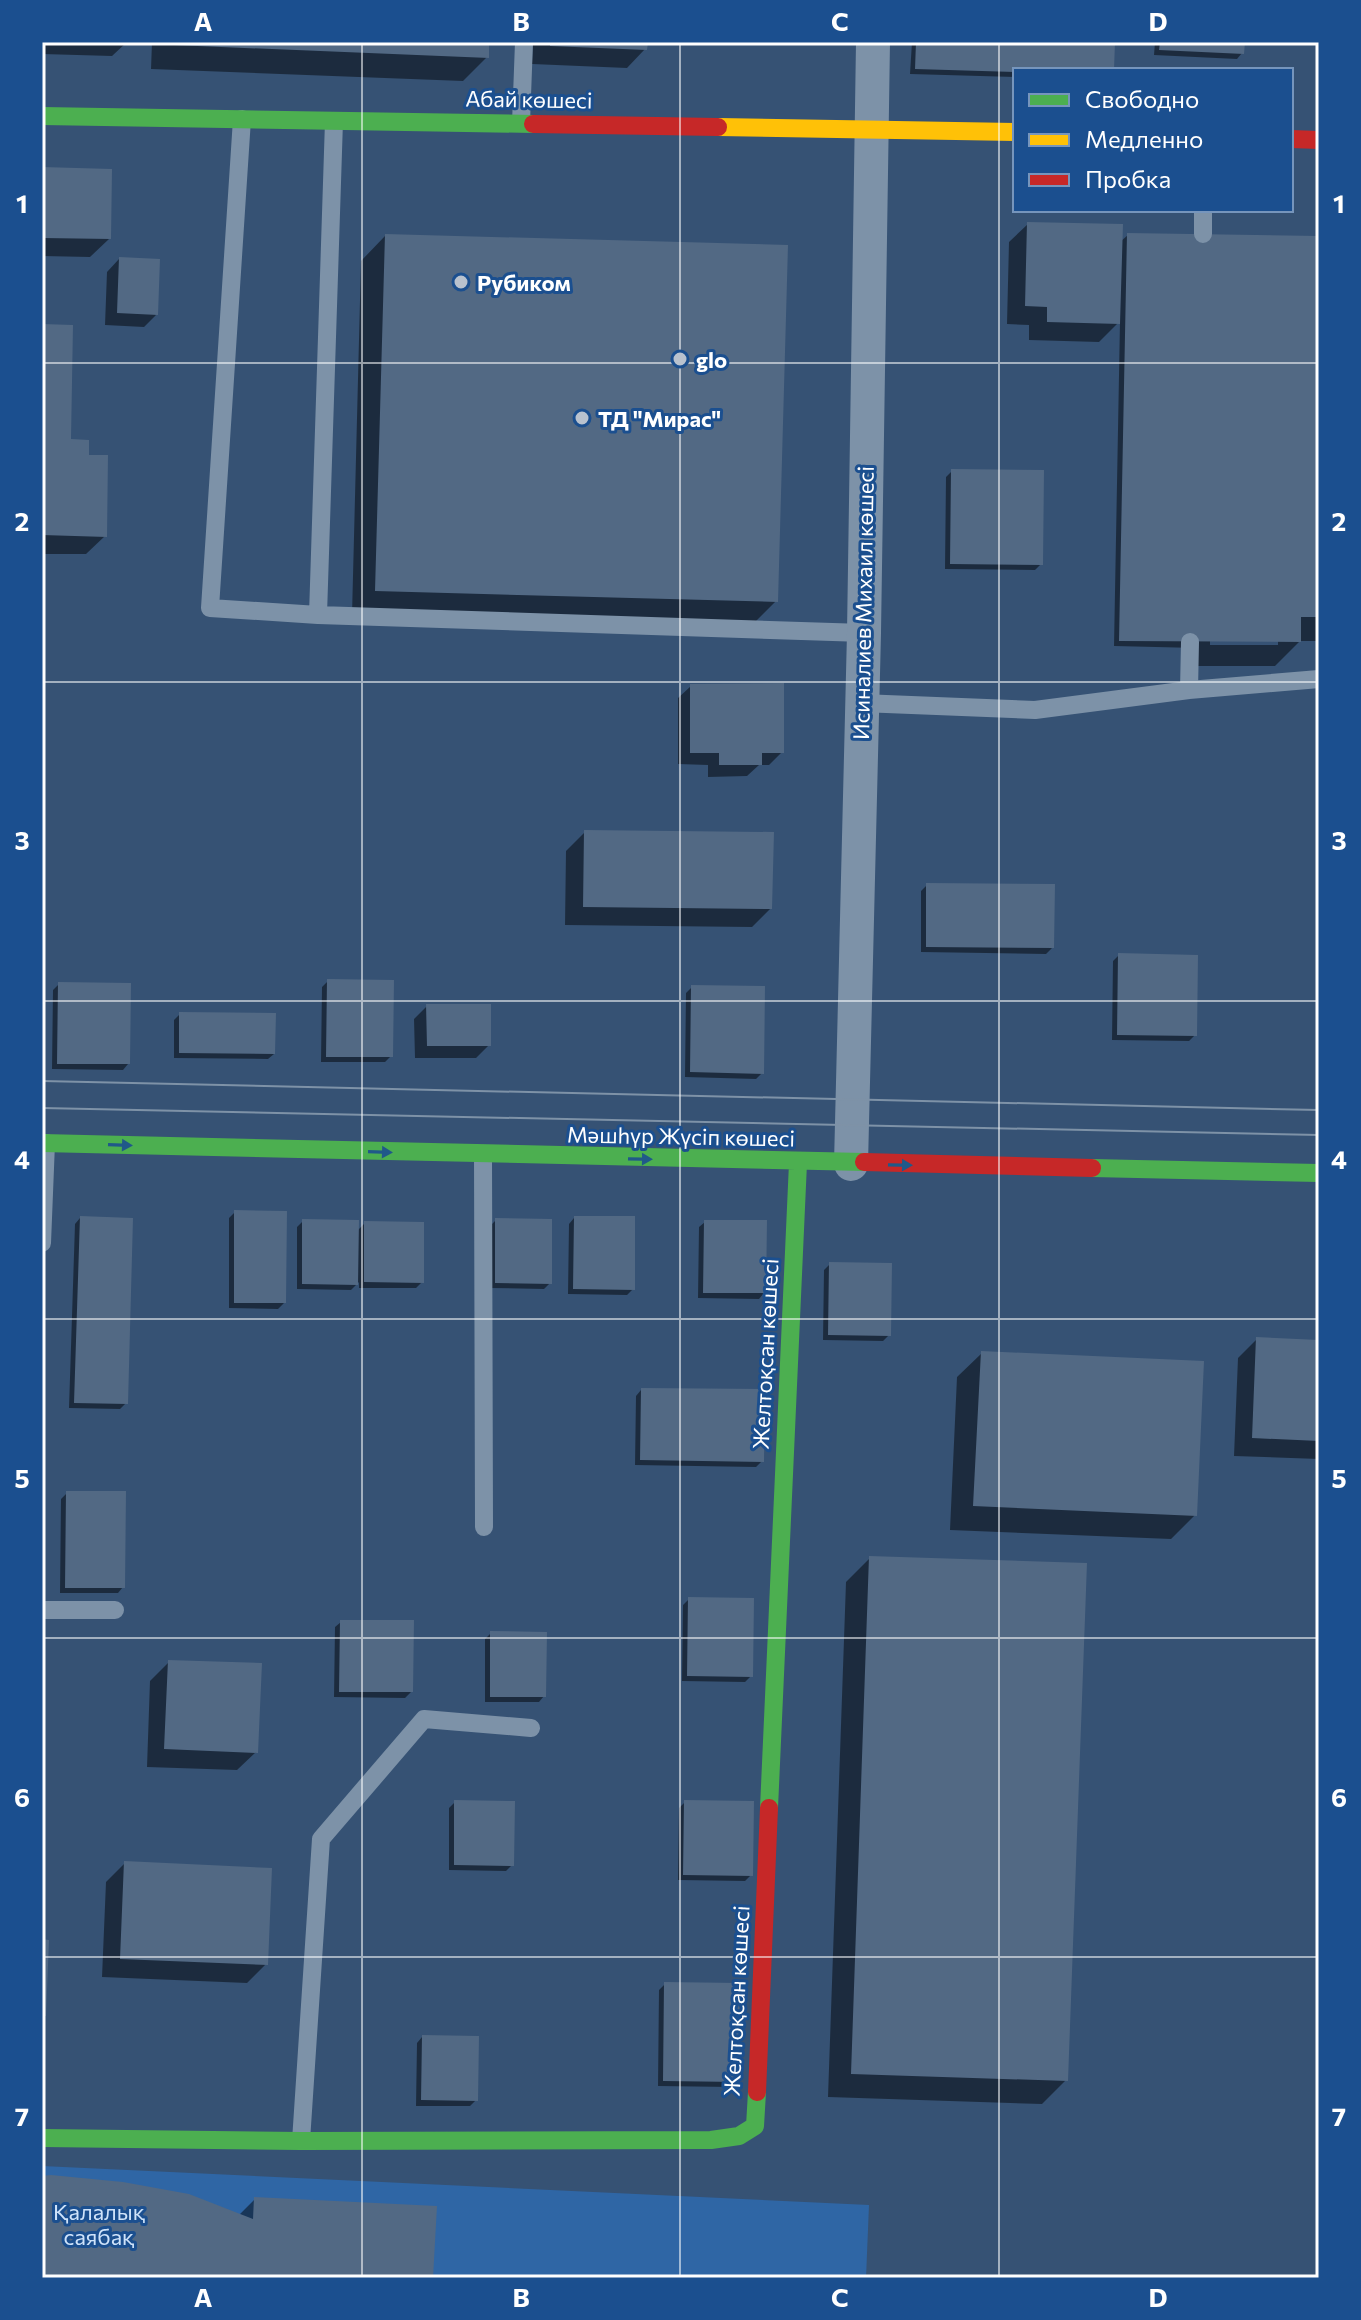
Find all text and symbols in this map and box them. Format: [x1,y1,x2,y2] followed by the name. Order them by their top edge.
[194,5,213,36] text: A
[512,5,530,36] text: B
[831,5,849,36] text: C
[1148,5,1168,36] text: D
[1013,68,1293,212] legend
[465,84,593,114] street label: Абай көшесі
[1085,84,1199,113] text: Свободно
[1085,124,1203,153] text: Медленно
[1085,164,1171,193] text: Пробка
[16,187,28,218] text: 1
[1333,187,1345,218] text: 1
[477,269,571,296] place label: Рубиком
[452,273,470,291] marker: Рубиком
[696,346,727,373] place label: glo
[671,350,689,368] marker: glo
[598,405,721,432] place label: ТД "Мирас"
[573,409,591,427] marker: ТД "Мирас"
[847,466,879,740] street label: Исиналиев Михаил көшесі
[15,505,29,536] text: 2
[1332,505,1346,536] text: 2
[14,824,30,855] text: 3
[1331,824,1347,855] text: 3
[567,1121,795,1151] street label: Мәшһүр Жүсіп көшесі
[108,1139,133,1151] one-way arrow
[14,1143,30,1174] text: 4
[1331,1143,1347,1174] text: 4
[368,1146,393,1158] one-way arrow
[628,1152,653,1165] one-way arrow
[888,1158,913,1171] one-way arrow
[747,1258,783,1450] street label: Желтоқсан көшесі
[14,1462,30,1493] text: 5
[1331,1462,1347,1493] text: 5
[14,1781,30,1812] text: 6
[1331,1781,1347,1812] text: 6
[718,1905,754,2097] street label: Желтоқсан көшесі
[15,2100,29,2131] text: 7
[1332,2100,1346,2131] text: 7
[53,2198,145,2250] park label: Қалалық саябақ
[194,2281,213,2312] text: A
[512,2281,530,2312] text: B
[831,2281,849,2312] text: C
[1148,2281,1168,2312] text: D

